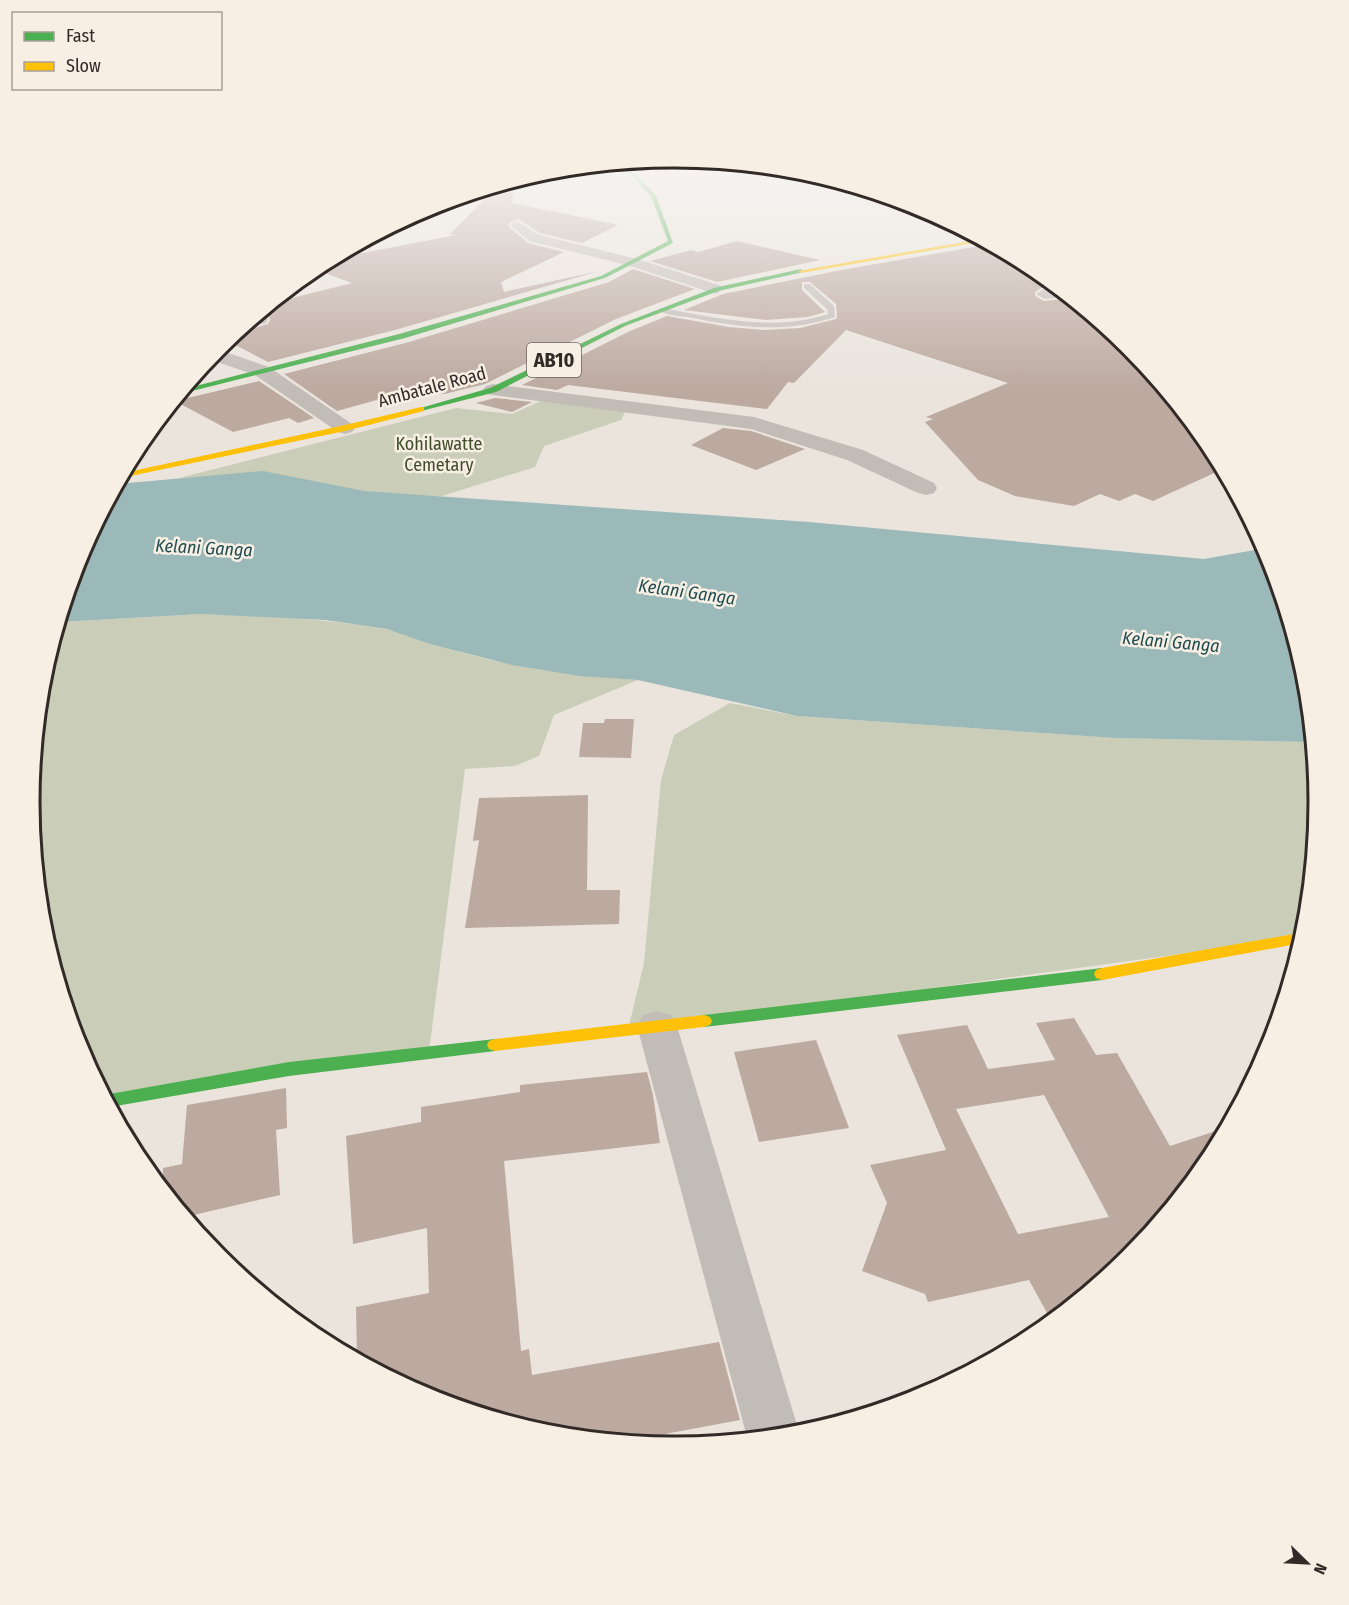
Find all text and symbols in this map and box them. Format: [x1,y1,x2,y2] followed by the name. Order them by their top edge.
[12,12,222,90] legend
[66,25,95,47] text: Fast
[66,55,101,77] text: Slow
[527,343,581,377] road number: AB10
[376,362,488,412] street label: Ambatale Road
[396,433,483,476] park label: Kohilawatte Cemetary
[155,534,253,562] water label: Kelani Ganga
[637,574,737,610] water label: Kelani Ganga
[1121,627,1221,657] water label: Kelani Ganga
[1277,1533,1337,1593] north arrow
[1310,1561,1331,1577] text: N

